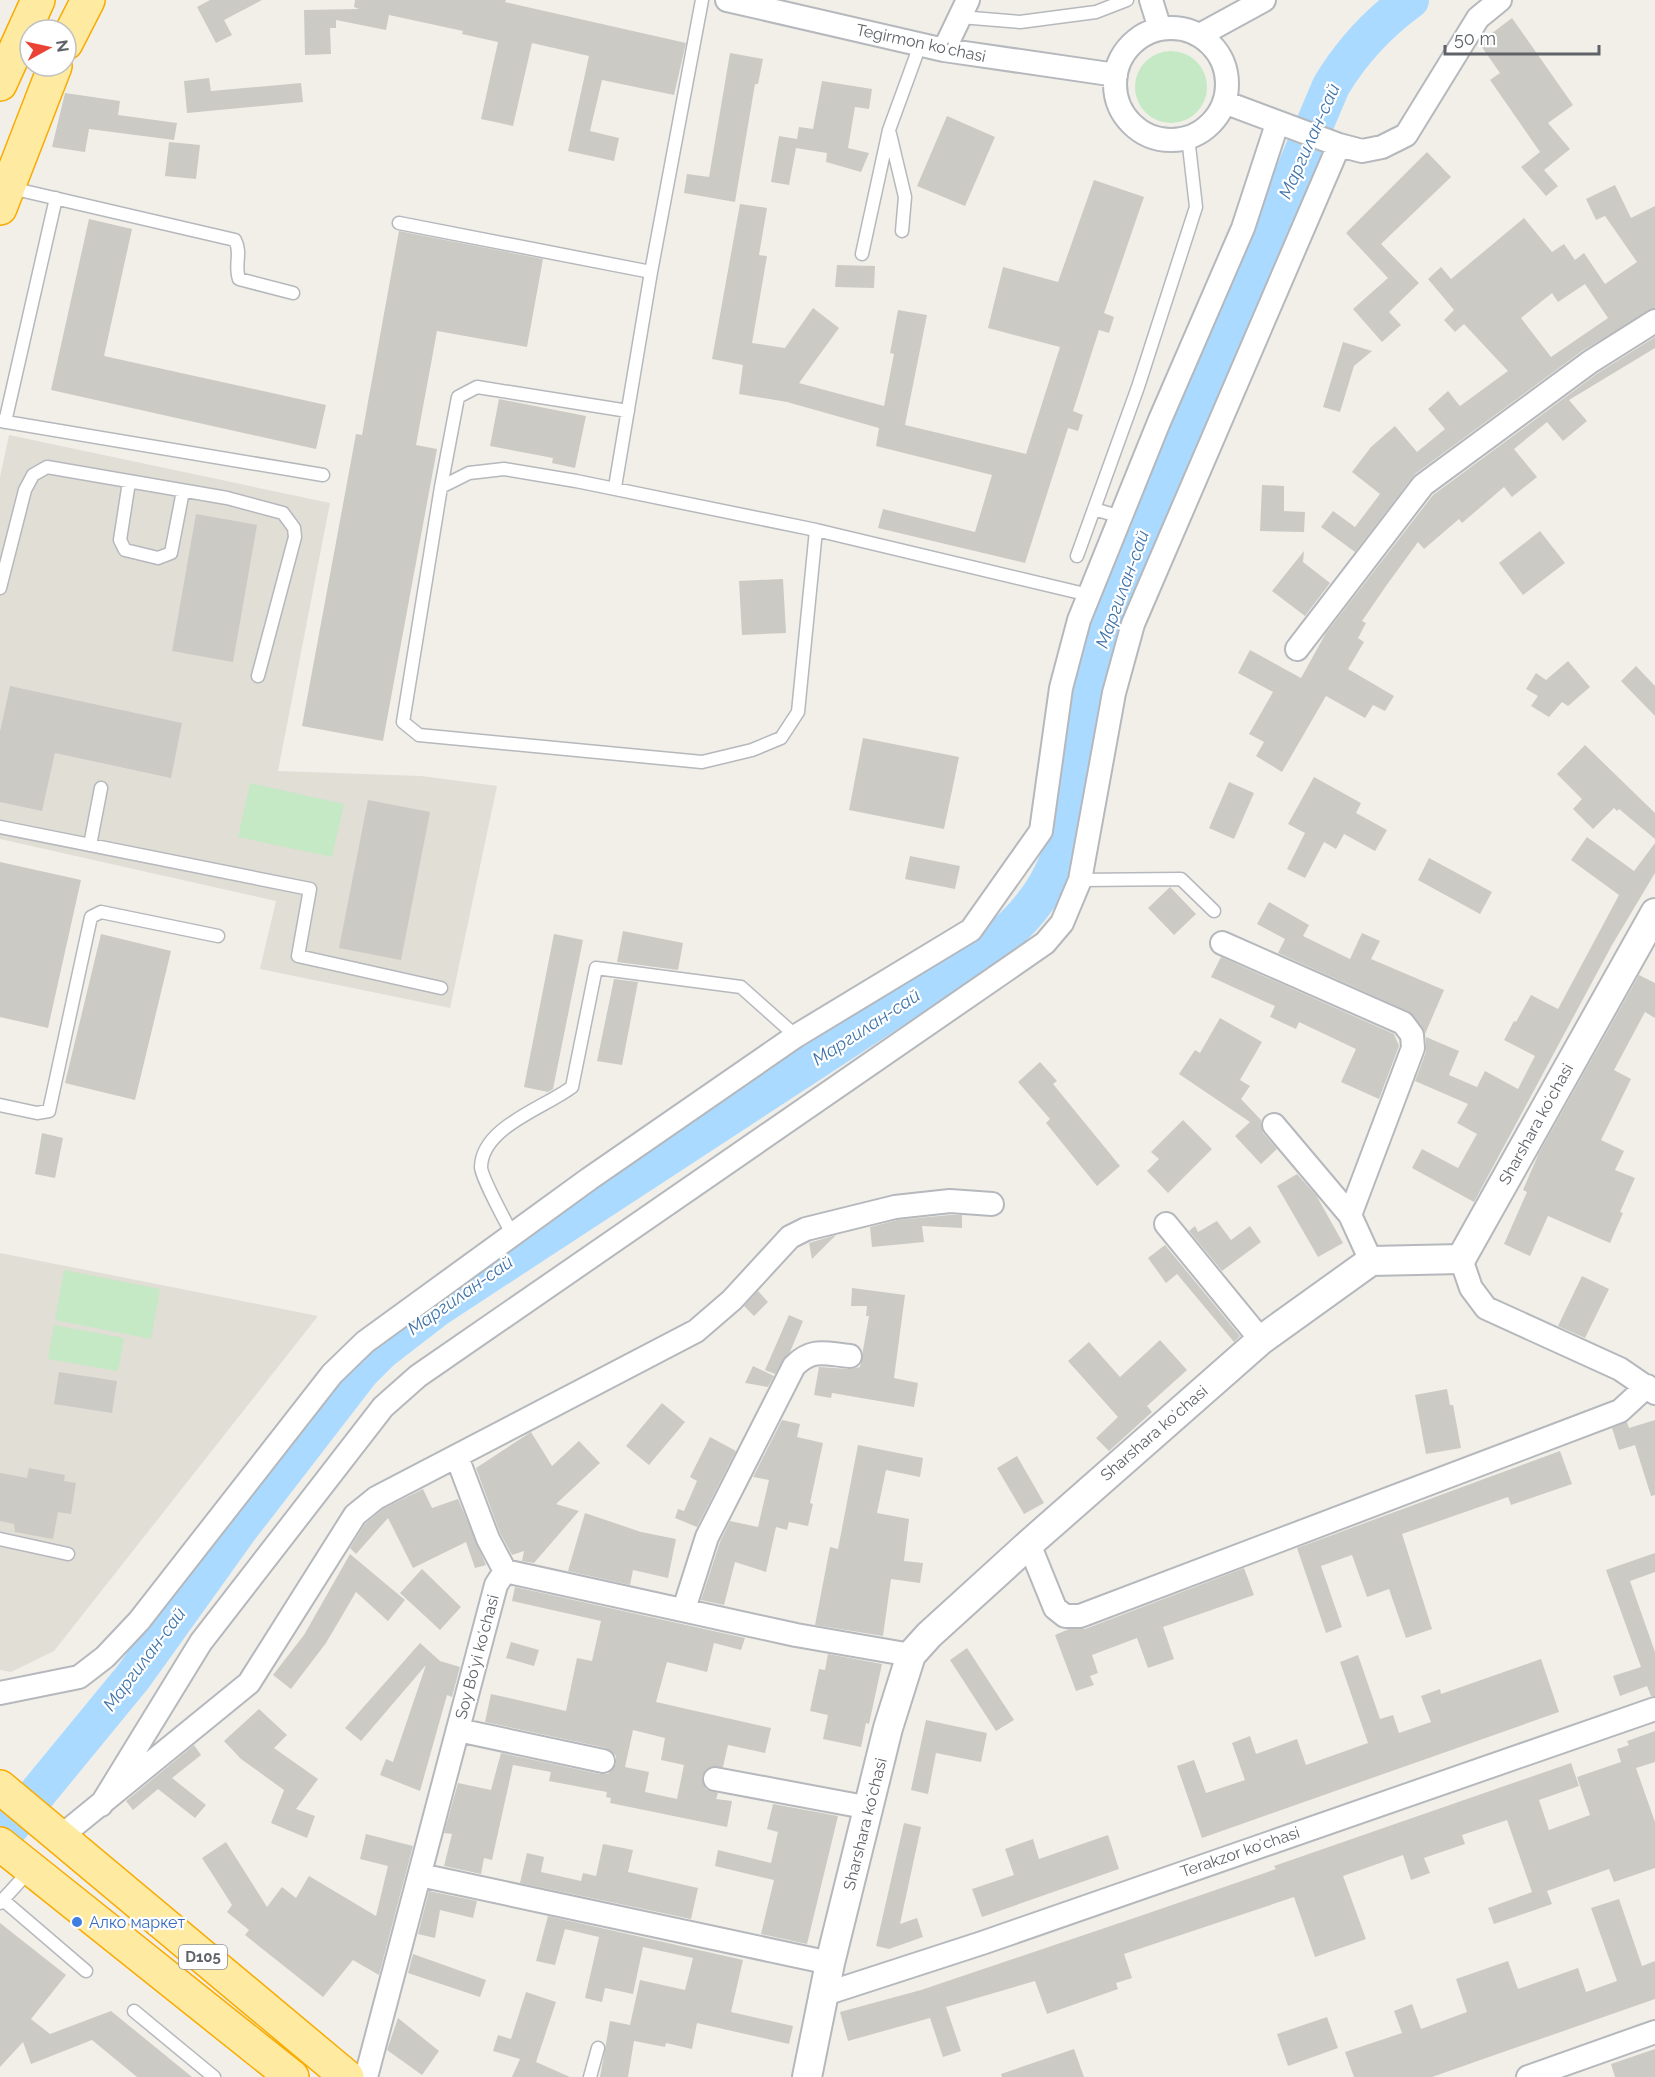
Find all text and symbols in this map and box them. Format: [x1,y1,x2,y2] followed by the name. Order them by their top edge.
[18,18,78,78] north arrow
[1445,18,1600,56] scale bar
[854,20,988,66] street label: Tegirmon koʻchasi
[1454,28,1496,49] text: 50 m
[52,39,73,53] text: N
[1274,80,1344,202] water label: Маргилан-сай
[1091,527,1153,651] water label: Маргилан-сай
[808,984,924,1070] water label: Маргилан-сай
[1495,1060,1577,1188] street label: Sharshara koʻchasi
[403,1251,517,1339] water label: Маргилан-сай
[1097,1381,1211,1485] street label: Sharshara koʻchasi
[451,1593,503,1721] street label: Soy Boʻyi koʻchasi
[98,1603,190,1715] water label: Маргилан-сай
[839,1756,891,1892] street label: Sharshara koʻchasi
[1178,1823,1302,1881] street label: Terakzor koʻchasi
[89,1913,185,1932] place label: Алко маркет
[70,1915,84,1929] marker: Алко маркет
[179,1945,227,1969] road number: D105

